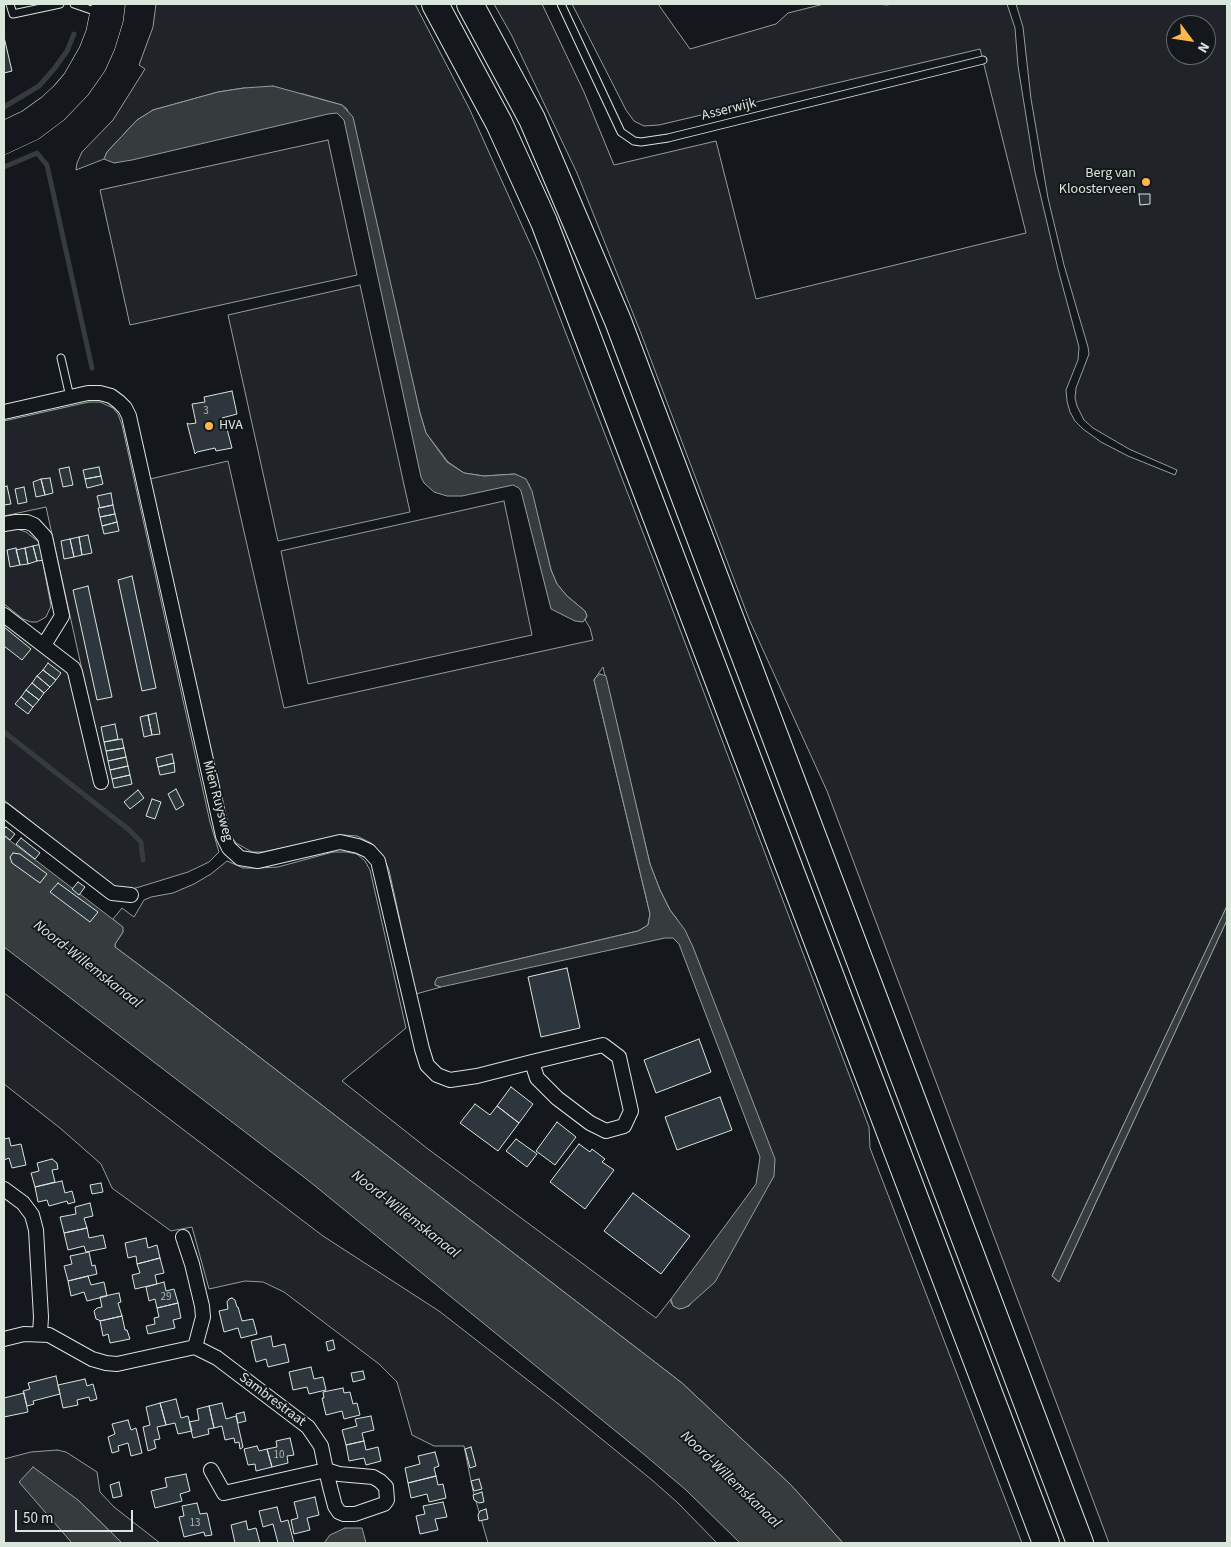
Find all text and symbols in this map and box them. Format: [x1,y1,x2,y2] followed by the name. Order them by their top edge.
[1166,15,1216,65] north arrow
[1192,38,1214,56] text: N
[700,95,758,125] street label: Asserwijk
[1059,166,1136,198] place label: Berg van Kloosterveen
[1140,176,1152,188] marker: Berg van Kloosterveen
[203,405,209,419] house number: 3
[219,418,243,434] place label: HVA
[203,420,215,432] marker: HVA
[198,759,236,843] street label: Mien Ruysweg
[29,917,145,1013] water label: Noord-Willemskanaal
[347,1167,463,1263] water label: Noord-Willemskanaal
[161,1291,171,1305] house number: 29
[235,1370,309,1430] street label: Sambrestraat
[676,1428,784,1532] water label: Noord-Willemskanaal
[274,1449,284,1463] house number: 10
[18,1500,135,1532] scale bar
[23,1508,53,1529] text: 50 m
[190,1517,200,1531] house number: 13

